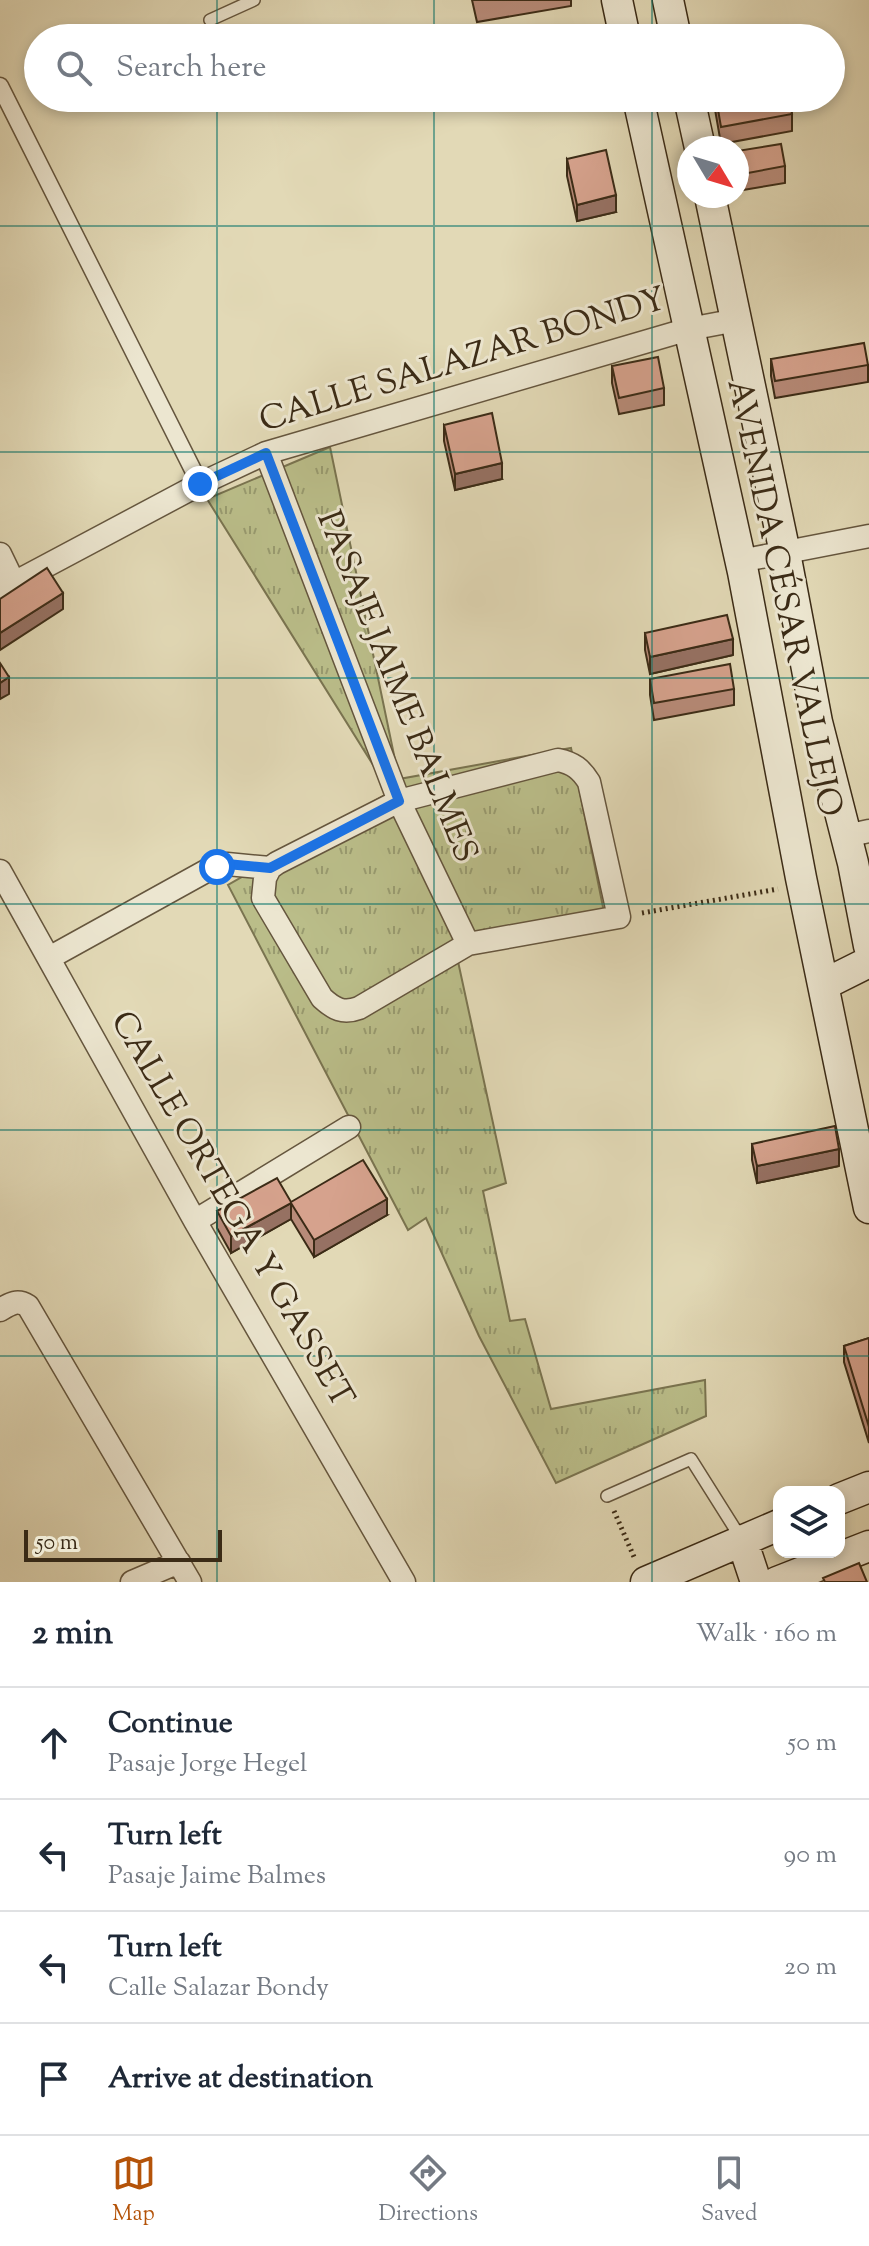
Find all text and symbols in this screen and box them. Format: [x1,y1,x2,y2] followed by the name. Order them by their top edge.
[24,24,845,112] search box
[52,46,96,90] icon: search
[116,47,266,90] text: Search here
[677,136,749,208] north arrow
[254,276,672,446] street label: CALLE SALAZAR BONDY
[713,375,853,821] street label: AVENIDA CÉSAR VALLEJO
[182,466,218,502] route end
[303,504,489,870] street label: PASAJE JAIME BALMES
[199,849,235,885] route start
[97,1002,365,1418] street label: CALLE ORTEGA Y GASSET
[773,1486,845,1558] map controls
[773,1486,845,1558] button: layers
[24,1526,222,1562] scale bar
[36,1528,78,1560] text: 50 m
[32,1610,113,1659] text: 2 min
[696,1616,837,1653] text: Walk · 160 m
[108,1703,233,1746] text: Continue
[32,1721,76,1765] icon: ahead
[787,1725,837,1762] text: 50 m
[108,1746,307,1783] text: Pasaje Jorge Hegel
[108,1815,222,1858] text: Turn left
[32,1833,76,1877] icon: left
[784,1837,837,1874] text: 90 m
[108,1858,326,1895] text: Pasaje Jaime Balmes
[108,1927,222,1970] text: Turn left
[32,1945,76,1989] icon: left
[784,1949,837,1986] text: 20 m
[108,1970,329,2007] text: Calle Salazar Bondy
[32,2057,76,2101] icon: arrive
[108,2058,373,2101] text: Arrive at destination
[112,2151,156,2231] tab: Map
[379,2151,478,2231] tab: Directions
[701,2151,757,2231] tab: Saved

